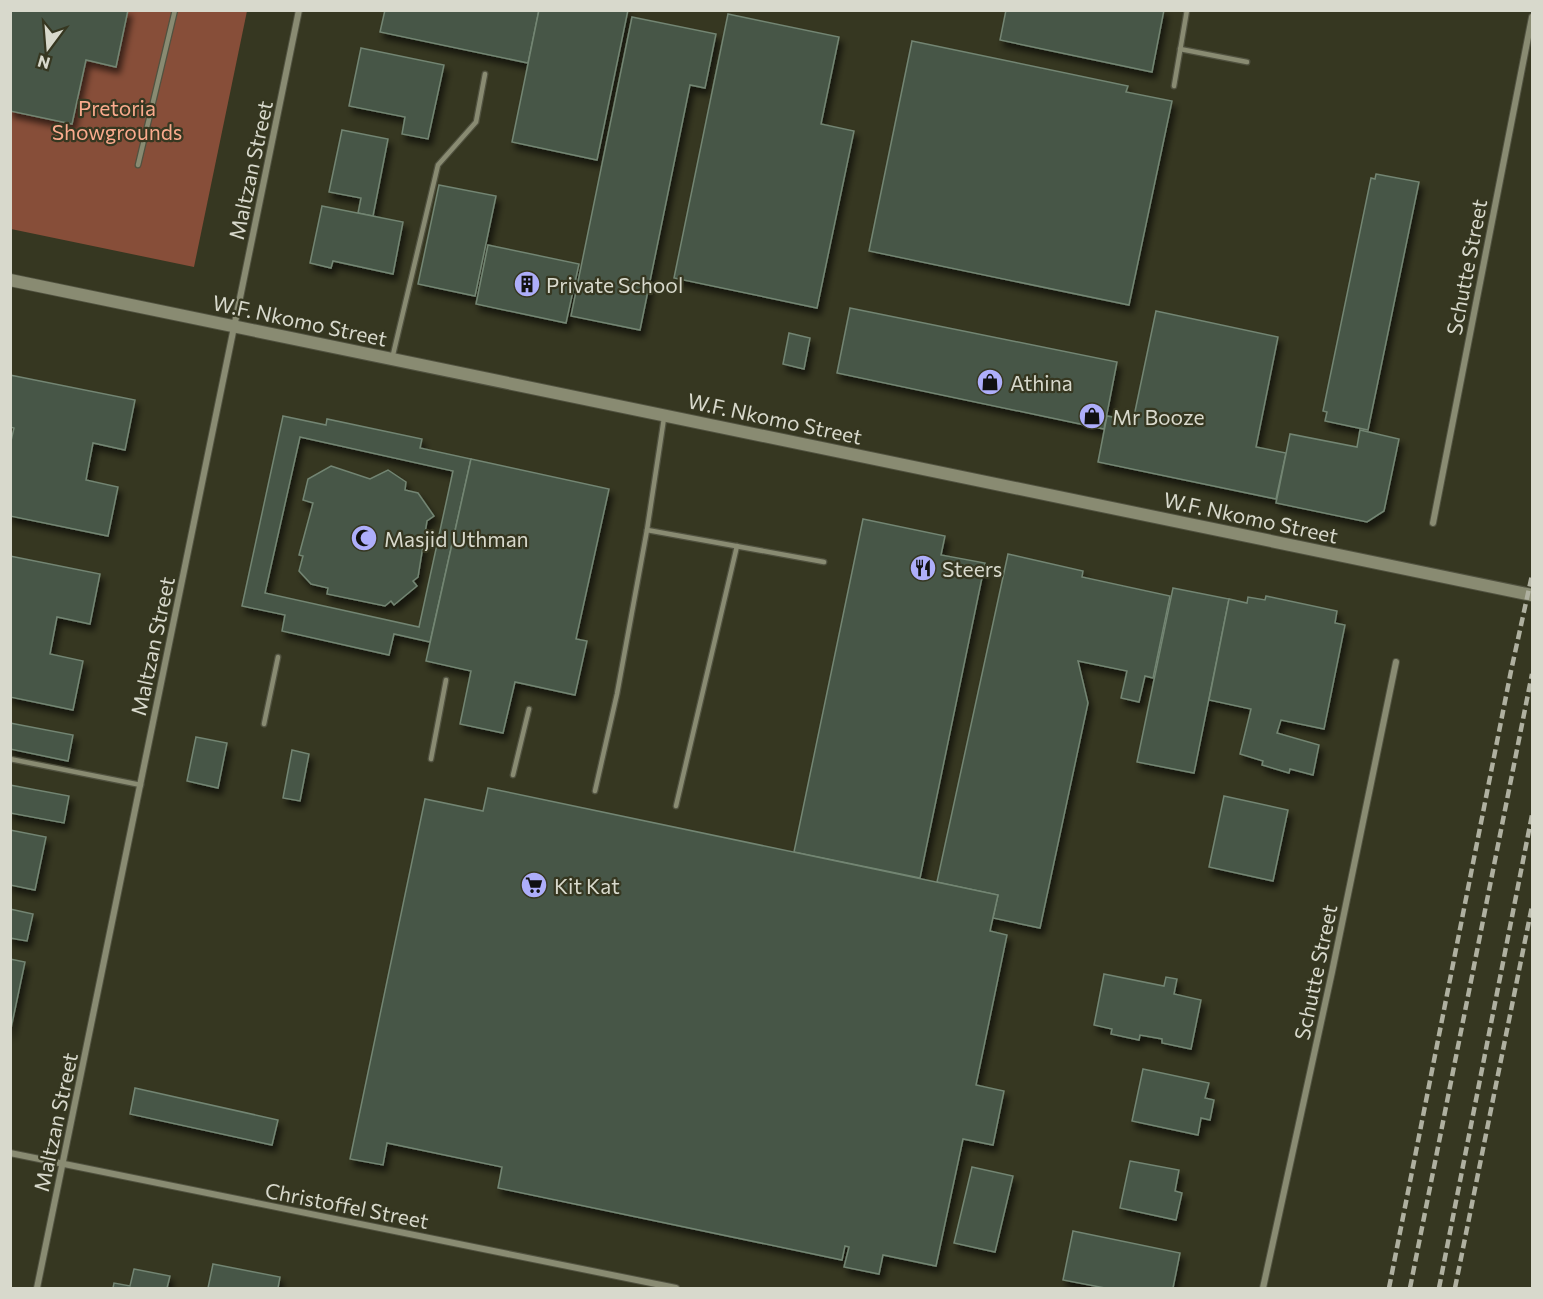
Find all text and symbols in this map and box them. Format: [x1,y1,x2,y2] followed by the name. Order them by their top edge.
[18,18,78,78] north arrow
[35,52,52,74] text: N
[52,95,182,144] park label: Pretoria Showgrounds
[223,98,277,242] street label: Maltzan Street
[1441,197,1491,337] street label: Schutte Street
[512,269,542,299] building icon: Private School
[546,272,683,297] place label: Private School
[210,289,390,351] street label: W.F. Nkomo Street
[975,367,1005,397] shop icon: Athina
[1010,370,1073,395] place label: Athina
[685,387,865,449] street label: W.F. Nkomo Street
[1077,401,1107,431] shop icon: Mr Booze
[1112,404,1205,429] place label: Mr Booze
[1161,486,1341,548] street label: W.F. Nkomo Street
[349,523,379,553] mosque icon: Masjid Uthman
[384,526,529,551] place label: Masjid Uthman
[908,553,938,583] restaurant icon: Steers
[942,556,1002,581] place label: Steers
[125,574,179,718] street label: Maltzan Street
[519,870,549,900] supermarket icon: Kit Kat
[554,873,620,898] place label: Kit Kat
[1288,902,1342,1042] street label: Schutte Street
[28,1050,82,1194] street label: Maltzan Street
[263,1177,431,1233] street label: Christoffel Street

